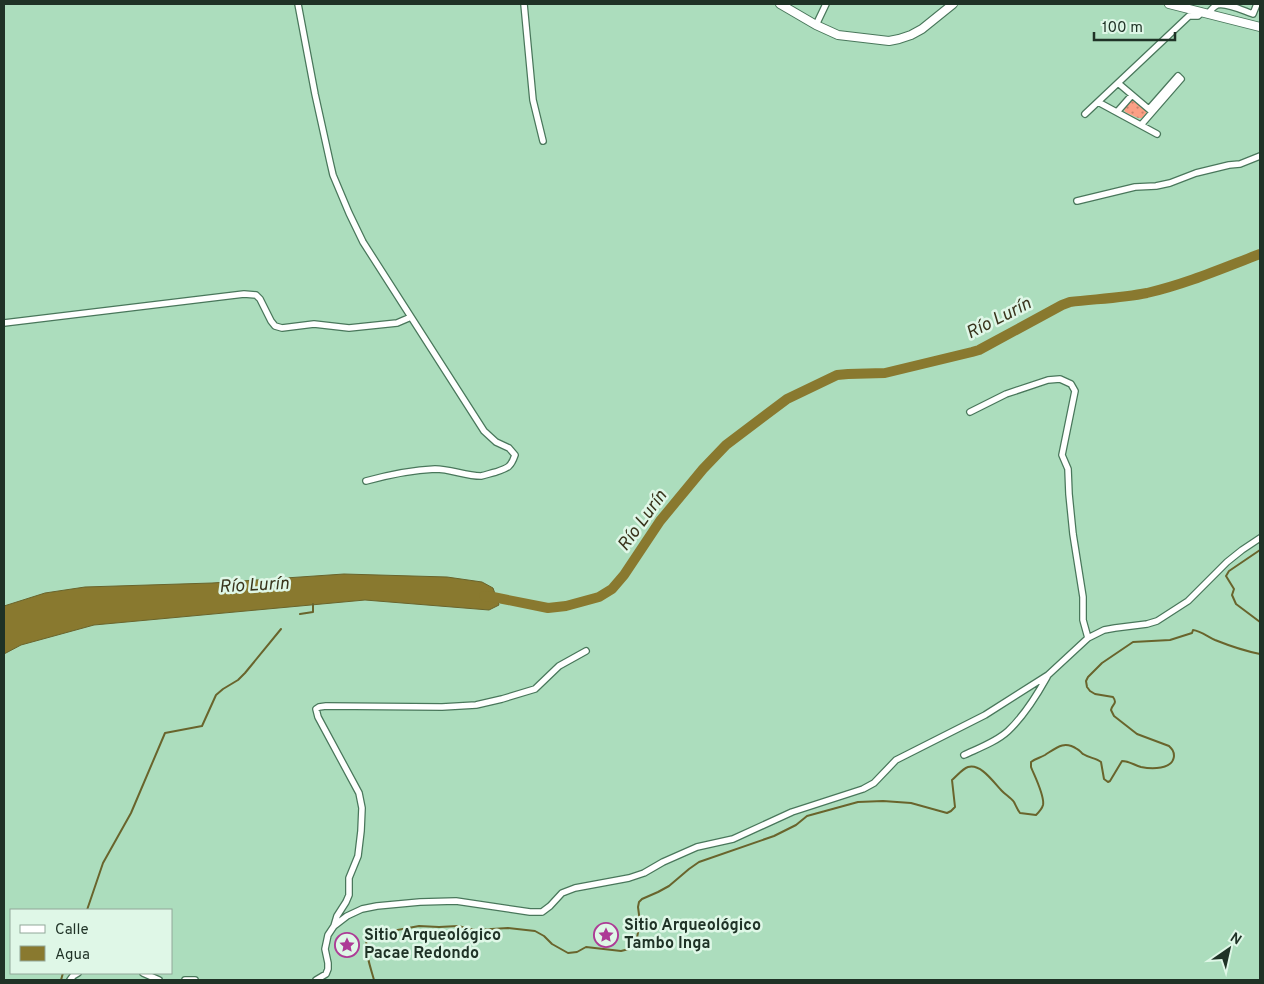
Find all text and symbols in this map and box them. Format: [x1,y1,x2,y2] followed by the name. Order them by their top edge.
[1094,10,1175,42] scale bar
[1102,19,1143,38] text: 100 m
[963,293,1036,345] water label: Río Lurín
[613,486,673,556] water label: Río Lurín
[218,573,290,599] water label: Río Lurín
[10,909,172,974] legend
[624,916,761,954] place label: Sitio Arqueológico Tambo Inga
[55,921,89,940] text: Calle
[593,922,619,948] place icon: Sitio Arqueológico Tambo Inga
[1204,924,1254,974] north arrow
[364,926,501,964] place label: Sitio Arqueológico Pacae Redondo
[1227,930,1244,949] text: N
[334,932,360,958] place icon: Sitio Arqueológico Pacae Redondo
[55,946,90,965] text: Agua

